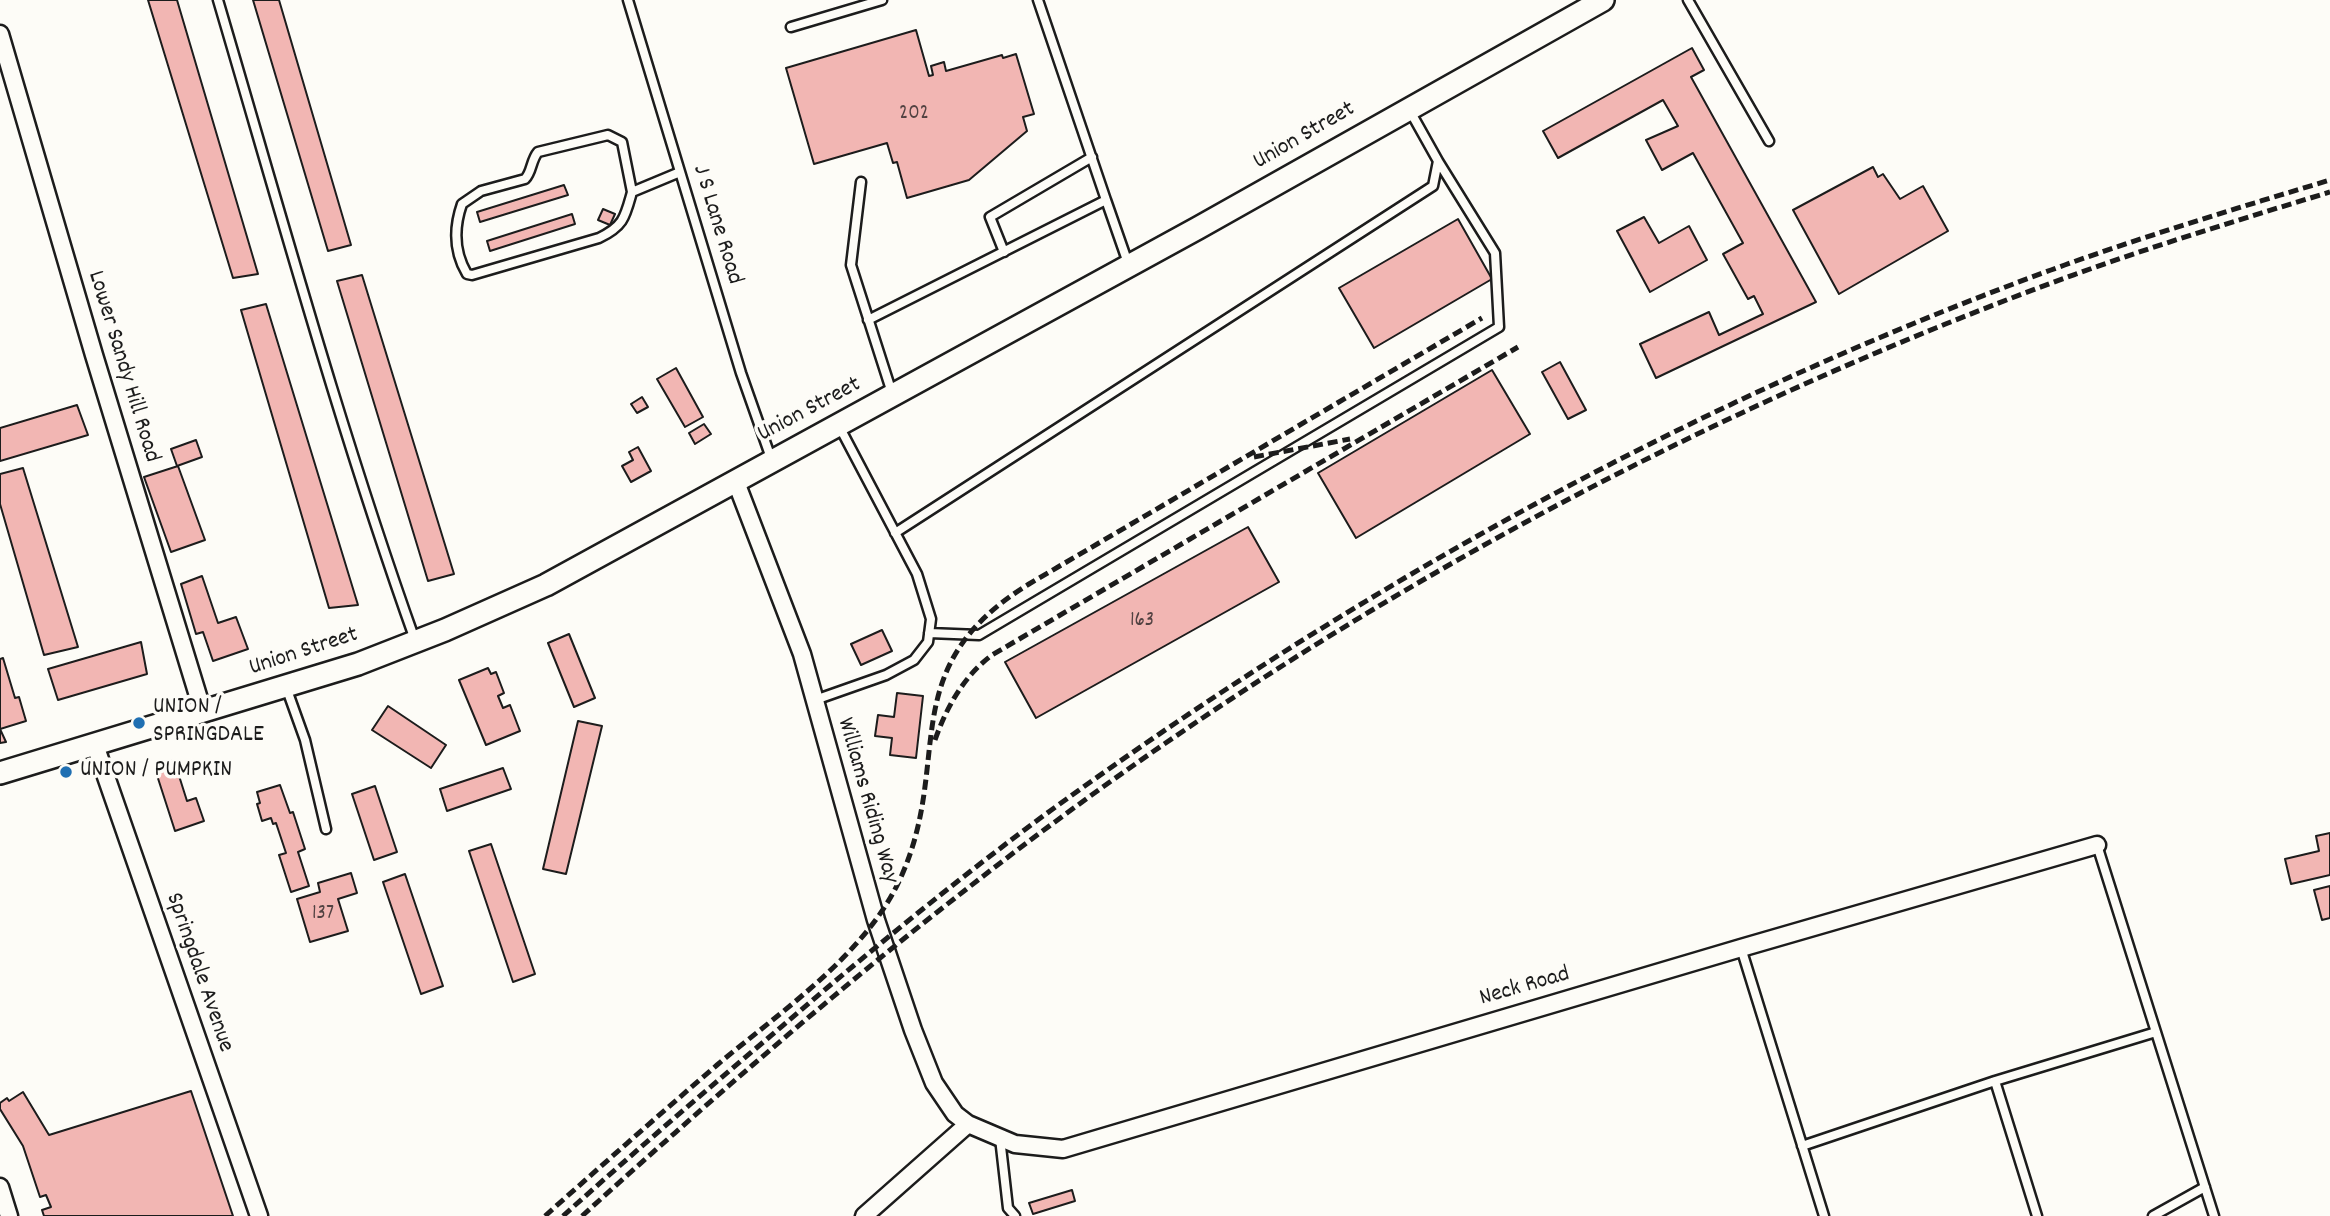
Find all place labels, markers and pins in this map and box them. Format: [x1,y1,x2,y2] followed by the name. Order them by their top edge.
[153,695,264,751] place label: UNION / SPRINGDALE
[131,715,147,731] marker: UNION / SPRINGDALE
[80,758,232,786] place label: UNION / PUMPKIN
[58,764,74,780] marker: UNION / PUMPKIN

